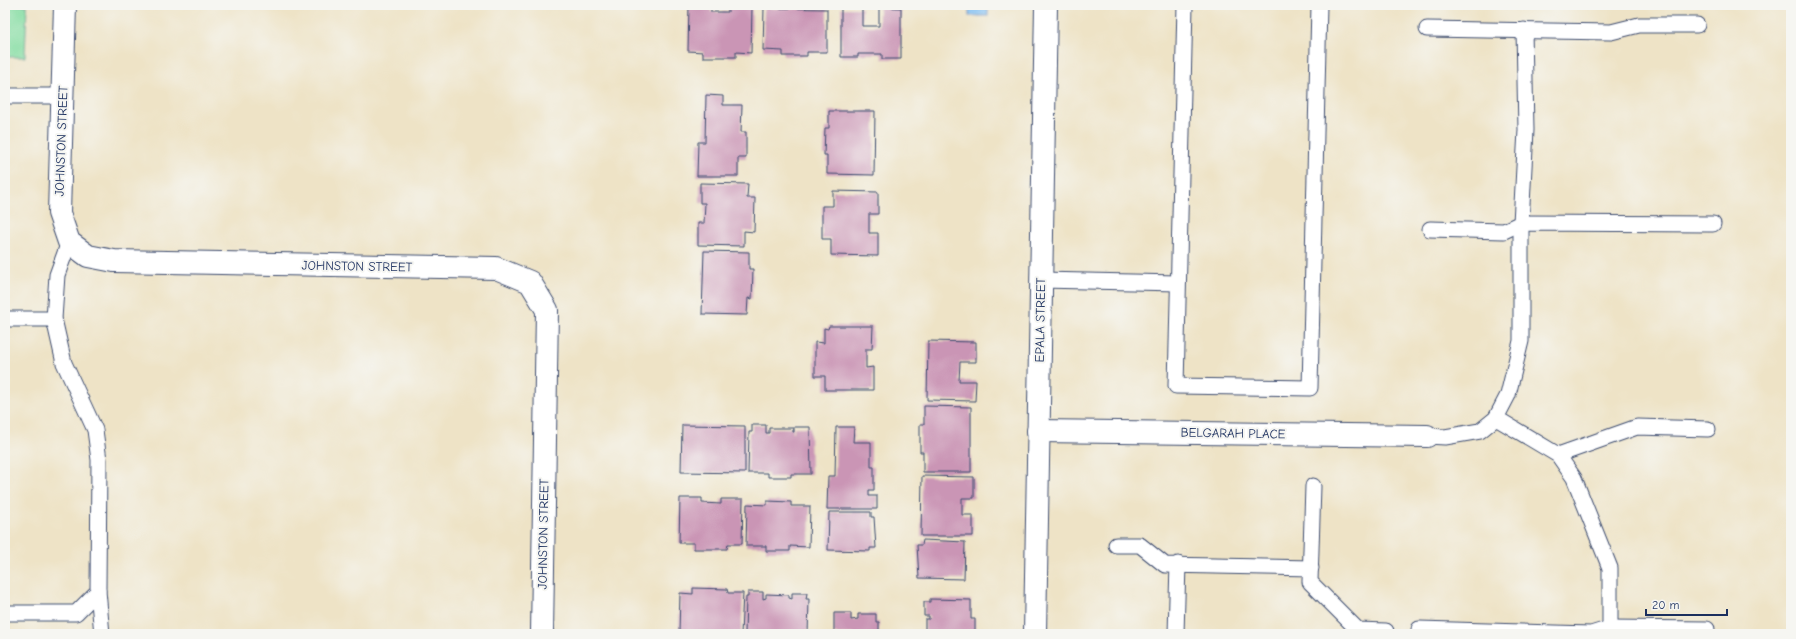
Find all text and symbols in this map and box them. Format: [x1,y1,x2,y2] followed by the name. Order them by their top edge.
[52,85,70,197] street label: JOHNSTON STREET
[301,258,413,274] street label: JOHNSTON STREET
[1032,277,1048,362] street label: EPALA STREET
[1180,425,1286,441] street label: BELGARAH PLACE
[535,478,551,590] street label: JOHNSTON STREET
[1646,591,1727,617] scale bar
[1652,598,1680,612] text: 20 m

